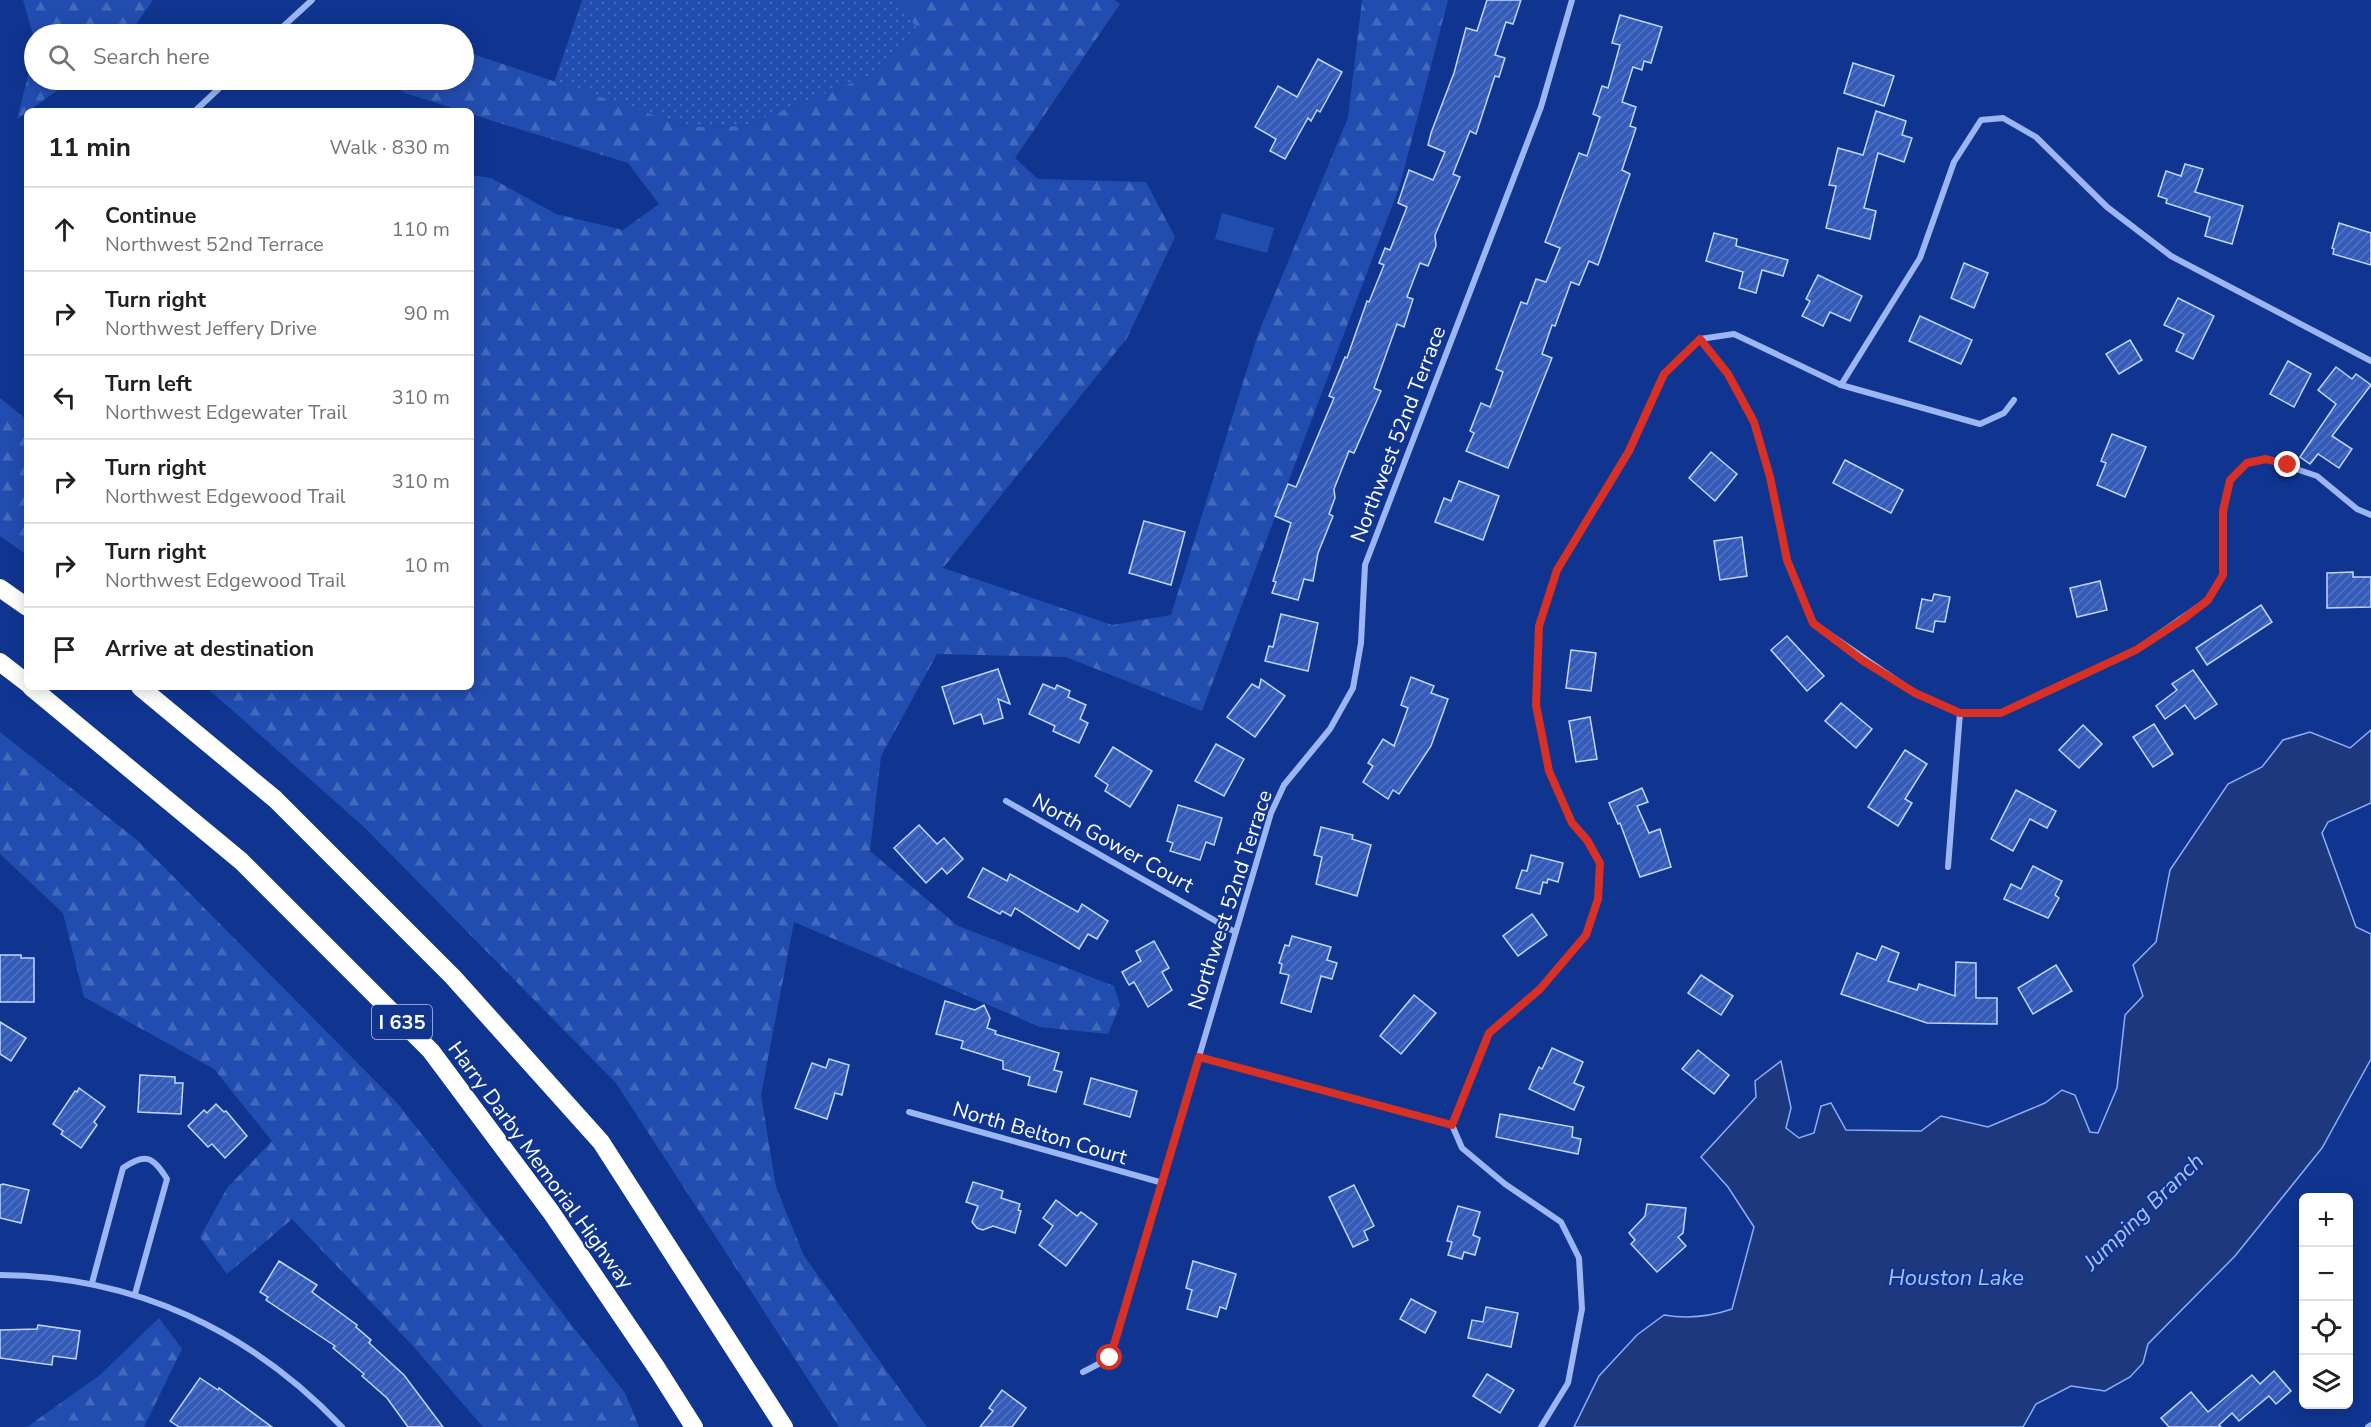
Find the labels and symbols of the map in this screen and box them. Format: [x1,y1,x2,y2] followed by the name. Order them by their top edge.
[1344,322,1452,546] street label: Northwest 52nd Terrace
[2274,451,2300,477] route end
[1181,786,1279,1014] street label: Northwest 52nd Terrace
[1027,787,1199,899] street label: North Gower Court
[372,1005,432,1039] road number: I 635
[442,1036,641,1295] street label: Harry Darby Memorial Highway
[950,1095,1131,1171] street label: North Belton Court
[2076,1146,2210,1278] water label: Jumping Branch
[1888,1263,2024,1293] water label: Houston Lake
[1096,1344,1122,1370] route start

